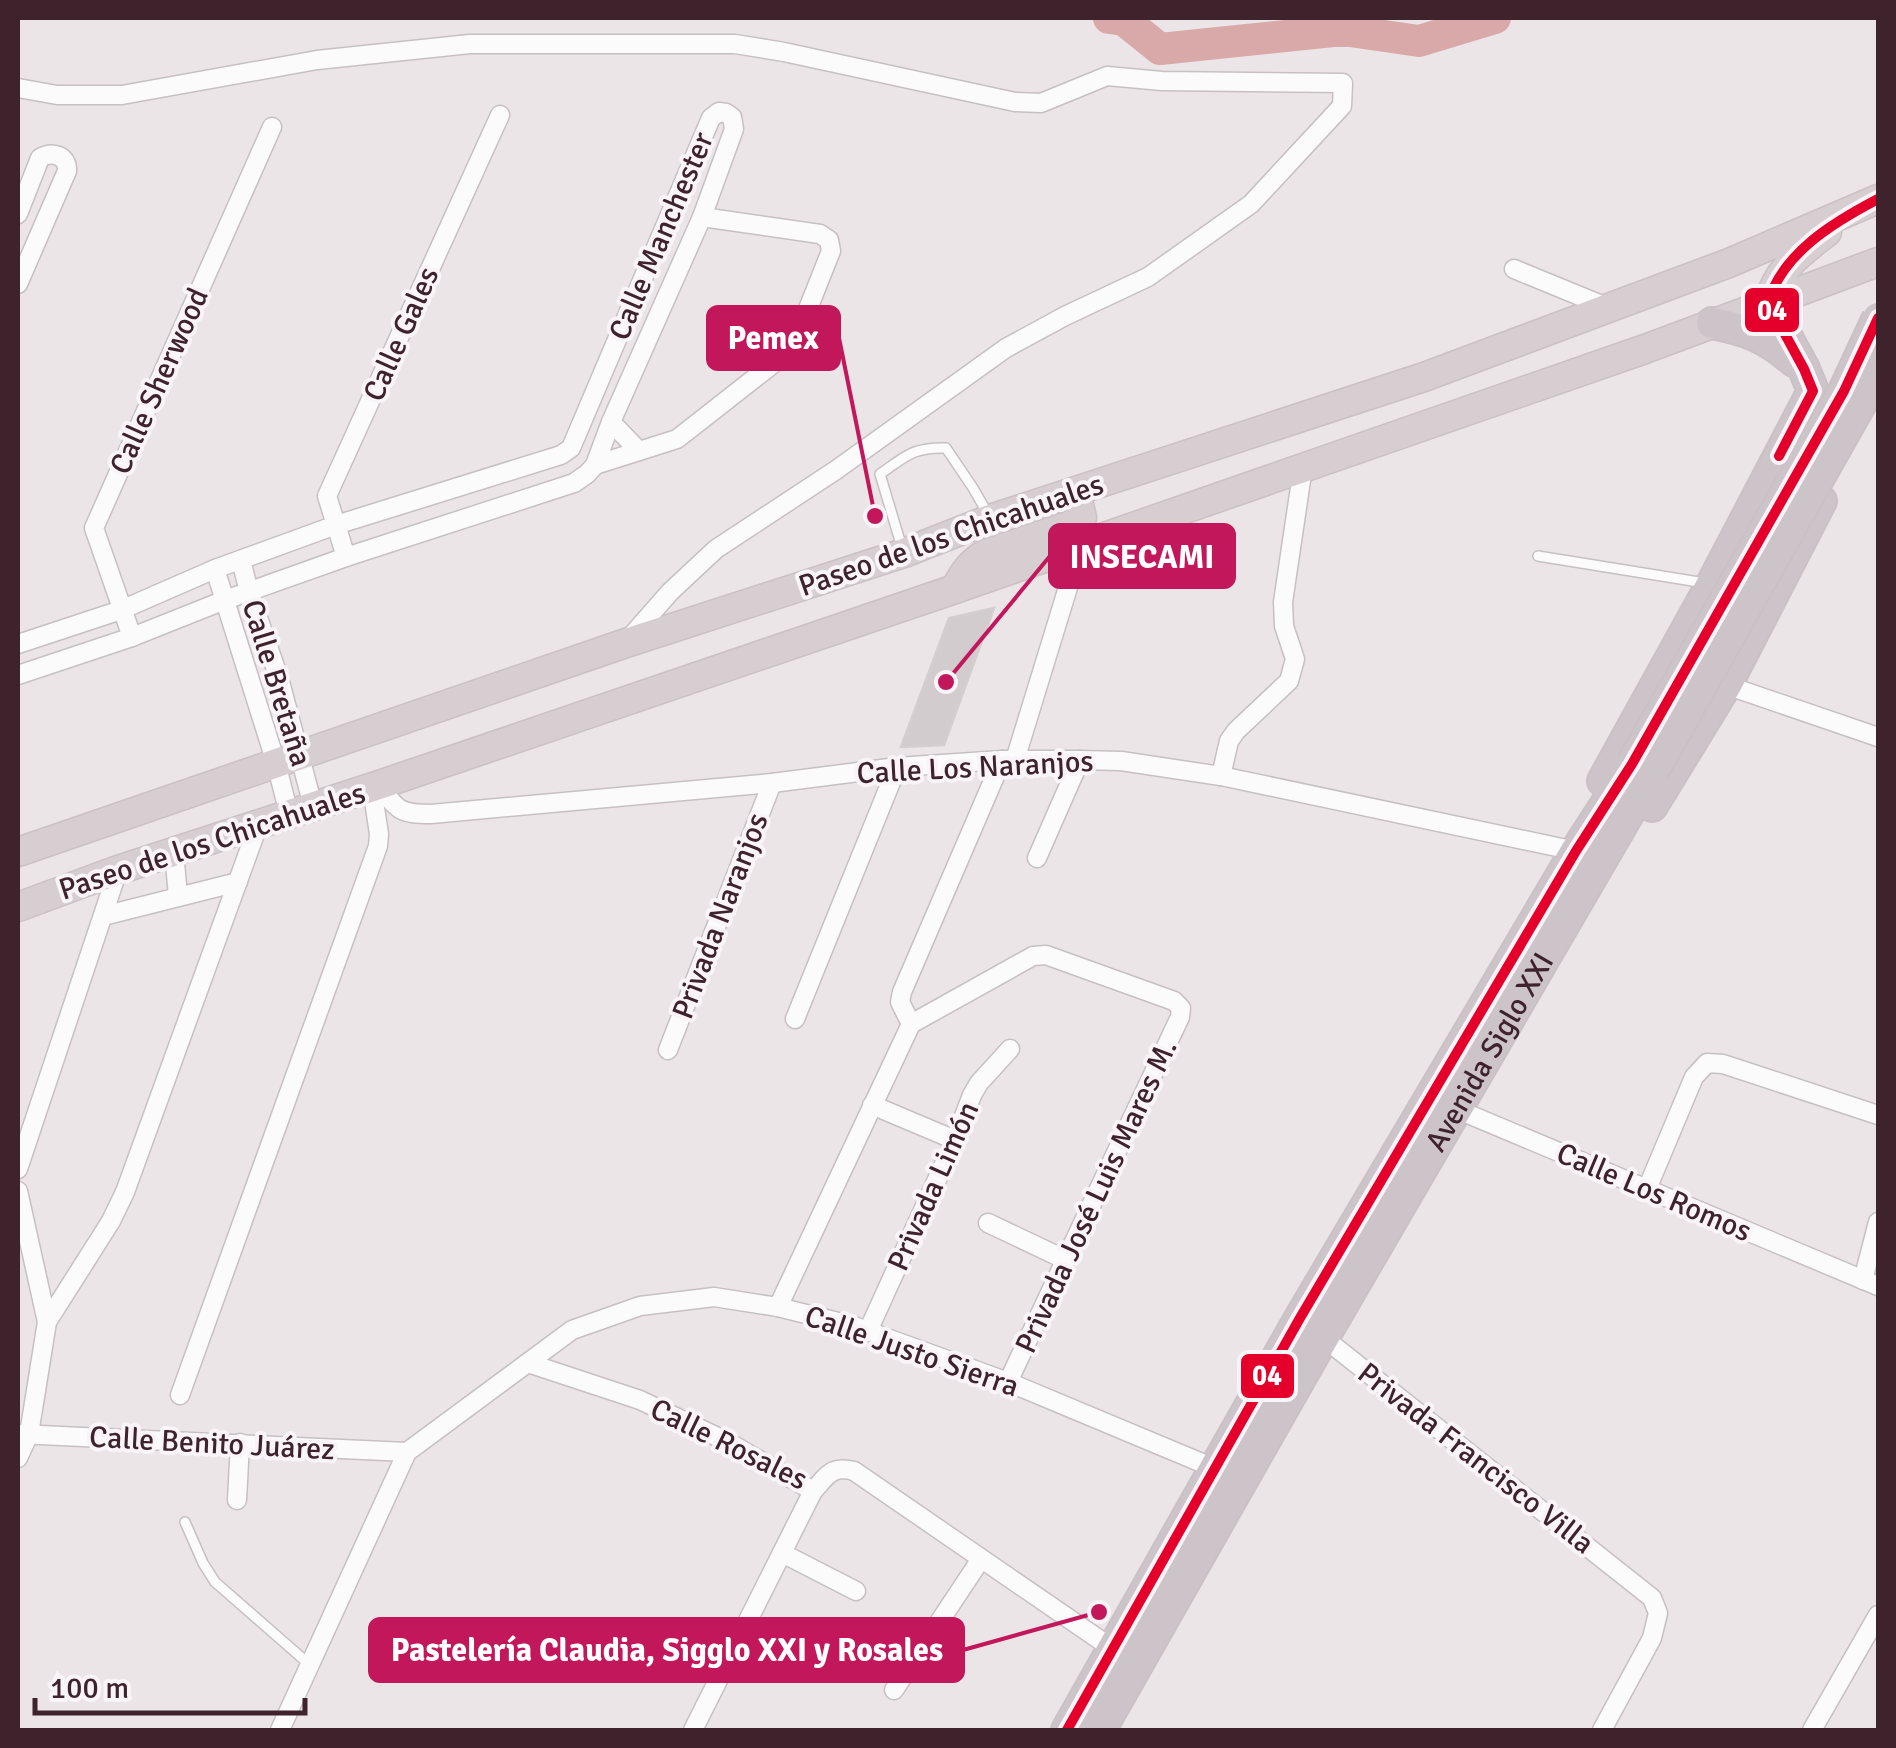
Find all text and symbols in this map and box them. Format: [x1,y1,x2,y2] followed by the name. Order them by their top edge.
[601,127,722,346] street label: Calle Manchester
[355,261,447,407] street label: Calle Gales
[102,282,217,480] street label: Calle Sherwood
[1743,286,1801,334] line badge: 04
[1757,294,1787,328] text: 04
[708,307,839,369] callout: Pemex
[727,319,819,358] text: Pemex
[794,466,1108,605] street label: Paseo de los Chicahuales
[1050,525,1234,587] callout: INSECAMI
[1070,538,1214,577] text: INSECAMI
[234,595,319,771] street label: Calle Bretaña
[856,743,1094,792] street label: Calle Los Naranjos
[54,774,370,908] street label: Paseo de los Chicahuales
[664,808,777,1024] street label: Privada Naranjos
[1418,946,1562,1158] street label: Avenida Siglo XXI
[1007,1033,1185,1359] street label: Privada José Luis Mares M.
[880,1096,987,1277] street label: Privada Limón
[1551,1135,1757,1250] street label: Calle Los Romos
[800,1298,1024,1405] street label: Calle Justo Sierra
[1239,1352,1296,1400] line badge: 04
[1350,1355,1601,1562] street label: Privada Francisco Villa
[1252,1359,1282,1393] text: 04
[644,1391,813,1498] street label: Calle Rosales
[88,1419,336,1468] street label: Calle Benito Juárez
[370,1619,963,1681] callout: Pastelería Claudia, Sigglo XXI y Rosales
[391,1631,943,1670] text: Pastelería Claudia, Sigglo XXI y Rosales
[35,1653,305,1715] scale bar
[50,1670,129,1707] text: 100 m

